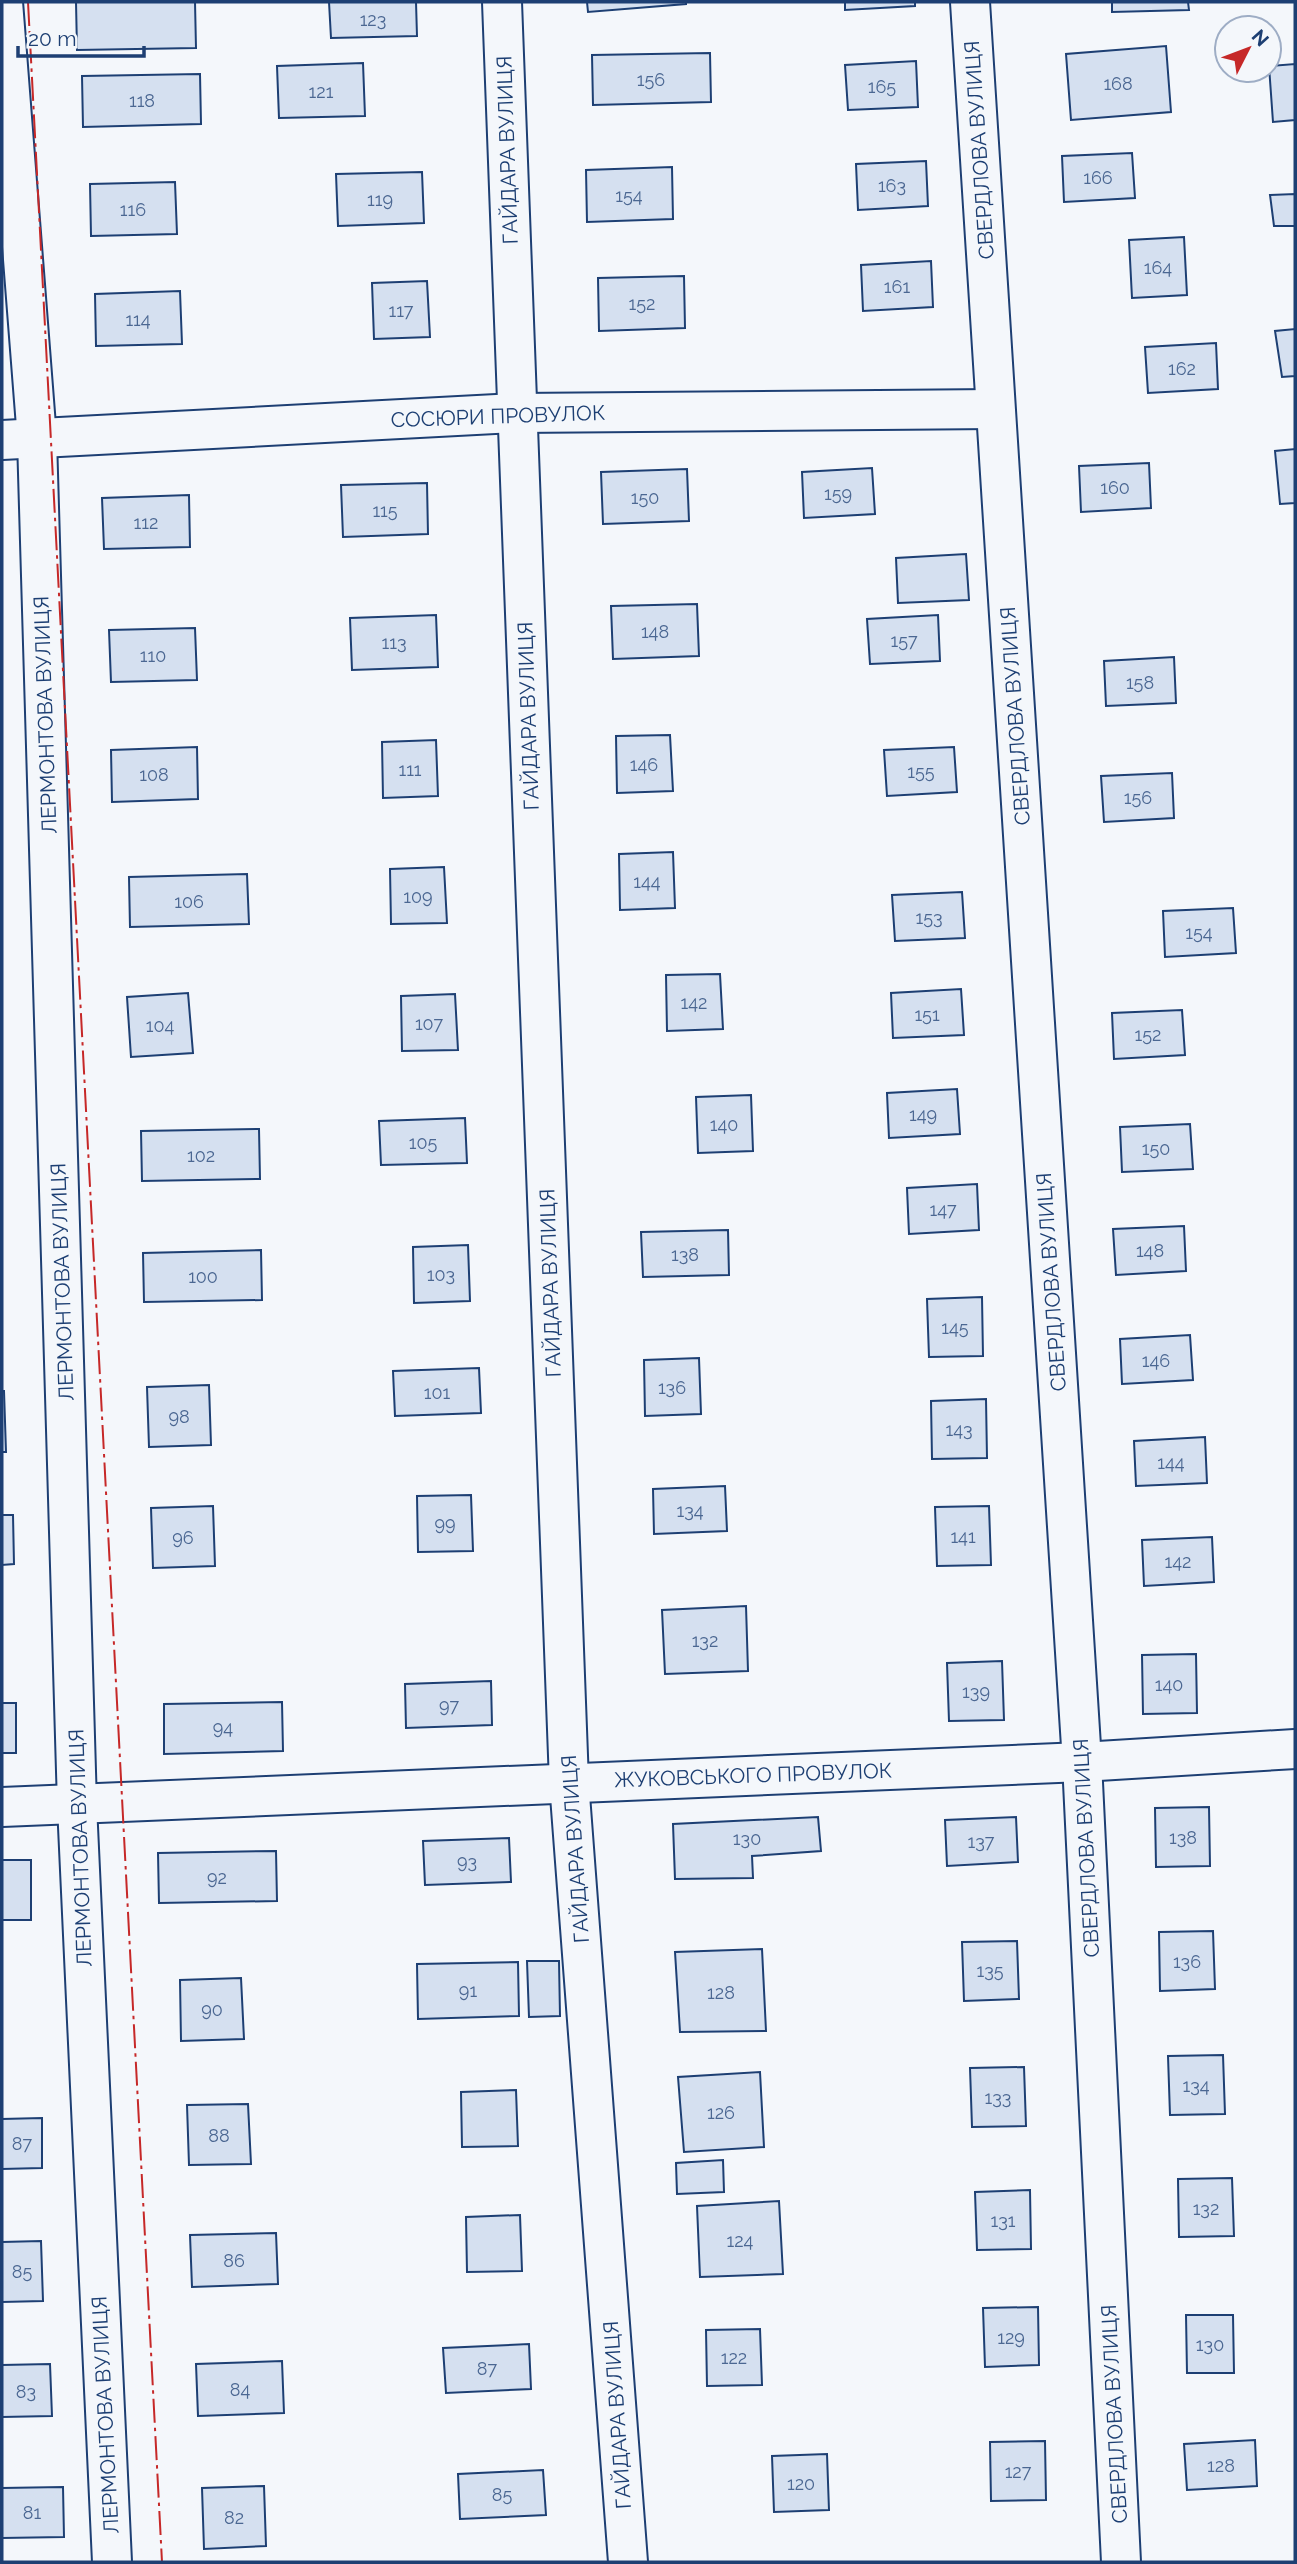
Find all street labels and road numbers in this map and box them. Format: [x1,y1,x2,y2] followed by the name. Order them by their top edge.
[959,40,999,260] street label: СВЕРДЛОВА ВУЛИЦЯ
[491,55,523,245] street label: ГАЙДАРА ВУЛИЦЯ
[390,400,606,432] street label: СОСЮРИ ПРОВУЛОК
[28,595,62,835] street label: ЛЕРМОНТОВА ВУЛИЦЯ
[995,606,1035,826] street label: СВЕРДЛОВА ВУЛИЦЯ
[512,621,544,811] street label: ГАЙДАРА ВУЛИЦЯ
[45,1162,79,1402] street label: ЛЕРМОНТОВА ВУЛИЦЯ
[1031,1172,1071,1392] street label: СВЕРДЛОВА ВУЛИЦЯ
[534,1188,566,1378] street label: ГАЙДАРА ВУЛИЦЯ
[63,1728,97,1968] street label: ЛЕРМОНТОВА ВУЛИЦЯ
[1068,1738,1104,1958] street label: СВЕРДЛОВА ВУЛИЦЯ
[556,1754,594,1944] street label: ГАЙДАРА ВУЛИЦЯ
[613,1758,893,1792] street label: ЖУКОВСЬКОГО ПРОВУЛОК
[86,2295,124,2535] street label: ЛЕРМОНТОВА ВУЛИЦЯ
[1096,2304,1132,2524] street label: СВЕРДЛОВА ВУЛИЦЯ
[598,2320,636,2510] street label: ГАЙДАРА ВУЛИЦЯ

